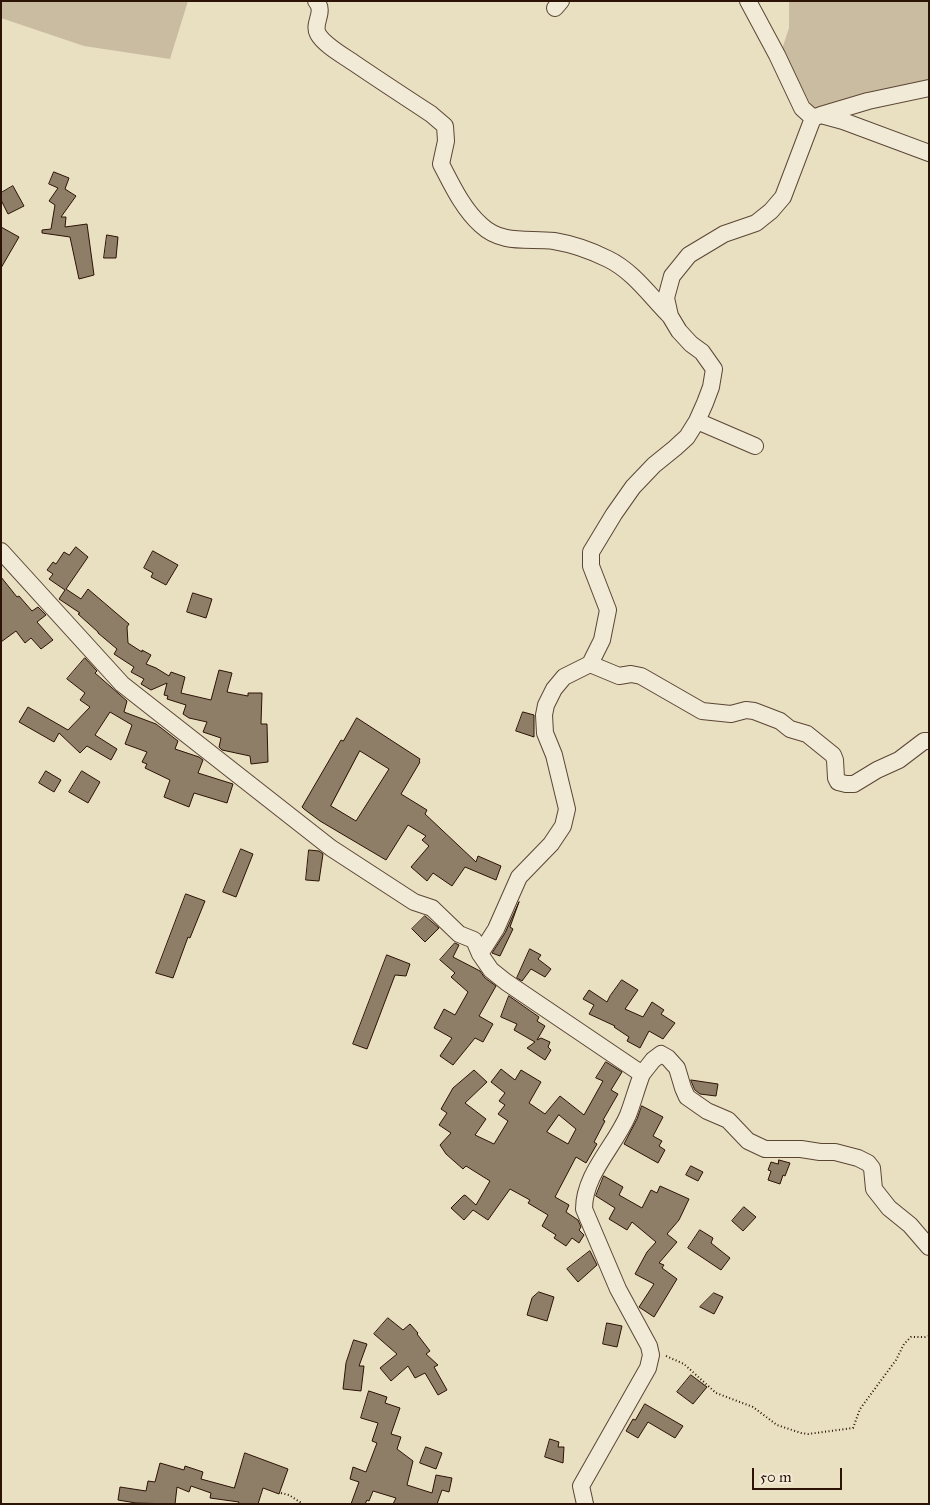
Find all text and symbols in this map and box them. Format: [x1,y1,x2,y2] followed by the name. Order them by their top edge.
[755,1458,845,1490] scale bar
[760,1468,792,1486] text: 50 m

